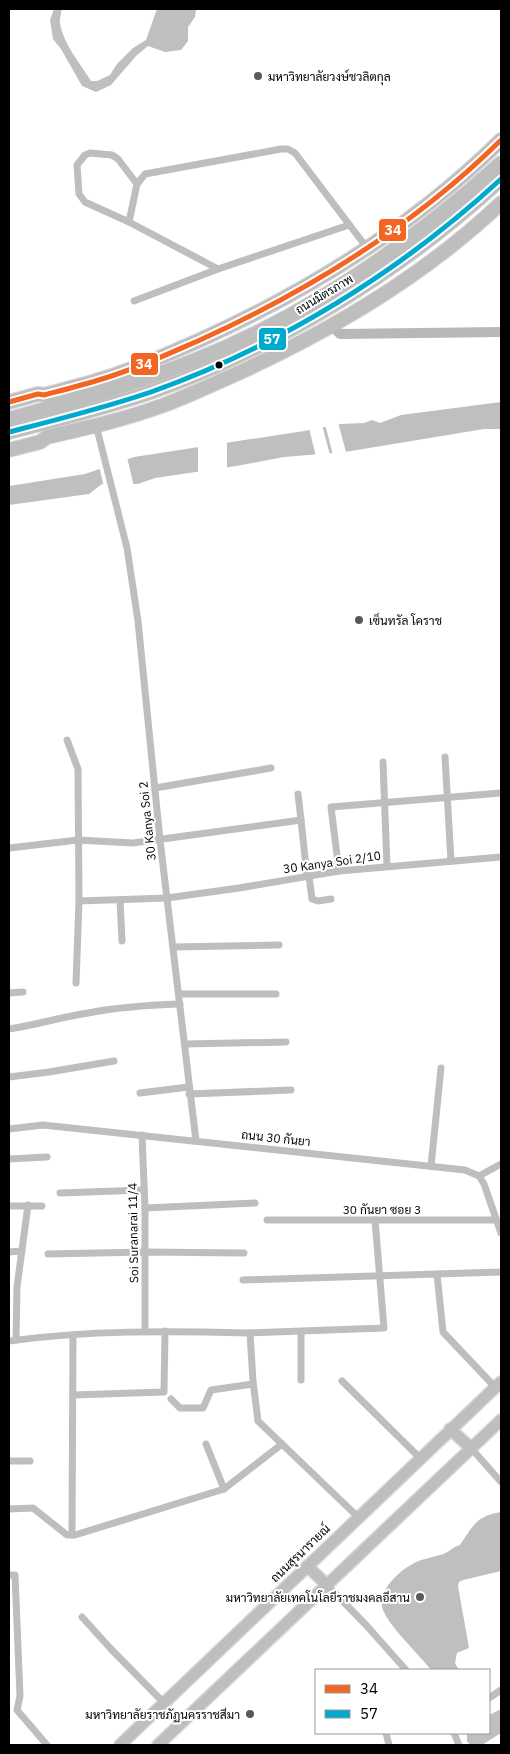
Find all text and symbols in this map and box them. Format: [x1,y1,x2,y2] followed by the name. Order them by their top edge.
[268,69,391,86] place label: มหาวิทยาลัยวงษ์ชวลิตกุล
[252,70,264,82] marker: มหาวิทยาลัยวงษ์ชวลิตกุล
[378,218,407,242] line badge: 34
[385,221,401,239] text: 34
[292,271,356,317] street label: ถนนมิตรภาพ
[258,327,287,351] line badge: 57
[264,330,280,348] text: 57
[130,352,159,376] line badge: 34
[136,355,152,373] text: 34
[214,360,224,370] unlabelled marker
[369,612,442,628] place label: เซ็นทรัล โคราช
[353,614,365,626] marker: เซ็นทรัล โคราช
[135,781,159,861] street label: 30 Kanya Soi 2
[282,848,382,876] street label: 30 Kanya Soi 2/10
[241,1127,311,1149] street label: ถนน 30 กันยา
[125,1183,141,1283] street label: Soi Suranarai 11/4
[343,1202,421,1217] street label: 30 กันยา ซอย 3
[267,1521,334,1587] street label: ถนนสุรนารายณ์
[226,1590,410,1605] place label: มหาวิทยาลัยเทคโนโลยีราชมงคลอีสาน
[414,1591,426,1603] marker: มหาวิทยาลัยเทคโนโลยีราชมงคลอีสาน
[315,1669,490,1734] legend
[360,1679,378,1698] text: 34
[360,1704,378,1723] text: 57
[85,1707,240,1723] place label: มหาวิทยาลัยราชภัฏนครราชสีมา
[244,1708,256,1720] marker: มหาวิทยาลัยราชภัฏนครราชสีมา

